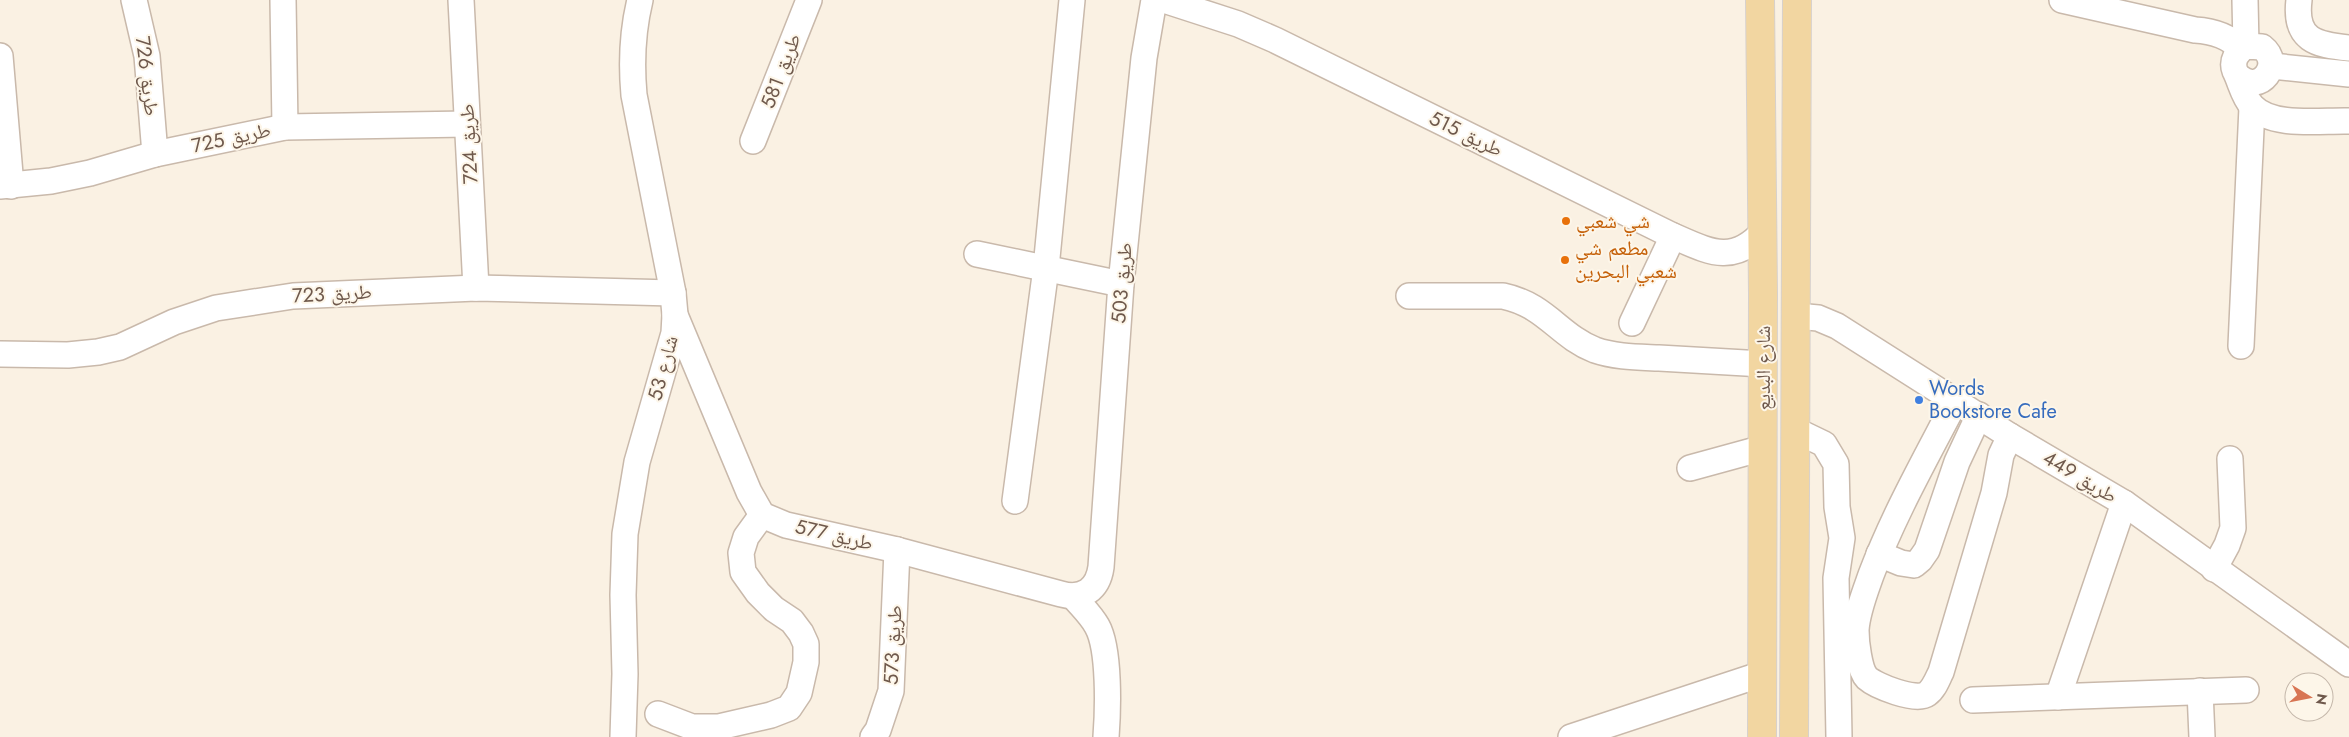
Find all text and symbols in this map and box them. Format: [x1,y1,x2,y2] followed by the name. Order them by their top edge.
[753,29,809,113] street label: طريق 581
[128,34,166,118] street label: طريق 726
[452,103,486,185] street label: طريق 724
[1424,104,1508,164] street label: طريق 515
[189,115,273,161] street label: طريق 725
[1576,207,1650,237] place label: شي شعبي
[1560,215,1572,227] marker: شي شعبي
[1575,234,1677,287] place label: مطعم شي شعبي البحرين
[1104,241,1140,325] street label: طريق 503
[1559,254,1571,266] marker: مطعم شي شعبي البحرين
[291,277,373,311] street label: طريق 723
[1749,326,1778,410] street label: شارع البديع
[640,332,686,404] street label: شارع 53
[1929,374,2057,426] place label: Words Bookstore Cafe
[1913,394,1925,406] marker: Words Bookstore Cafe
[2037,443,2123,511] street label: طريق 449
[792,512,876,558] street label: طريق 577
[876,604,910,686] street label: طريق 573
[2284,672,2334,722] north arrow
[2311,692,2333,706] text: N

